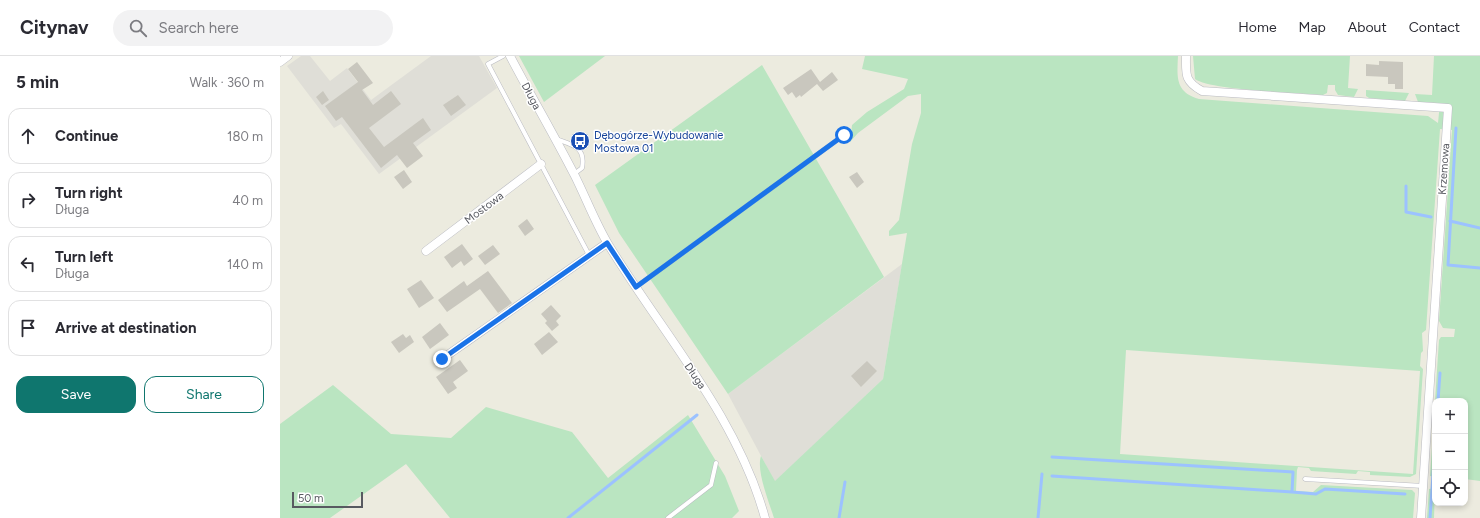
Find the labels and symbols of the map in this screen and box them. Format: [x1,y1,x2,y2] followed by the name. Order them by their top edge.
[518,80,544,112] street label: Długa
[835,126,853,144] route start
[594,129,723,155] place label: Dębogórze-Wybudowanie Mostowa 01
[569,130,591,152] bus stop icon: Dębogórze-Wybudowanie Mostowa 01
[1436,143,1452,195] street label: Krzemowa
[462,189,506,227] street label: Mostowa
[433,350,451,368] route end
[682,360,708,392] street label: Długa
[292,490,363,509] scale bar

